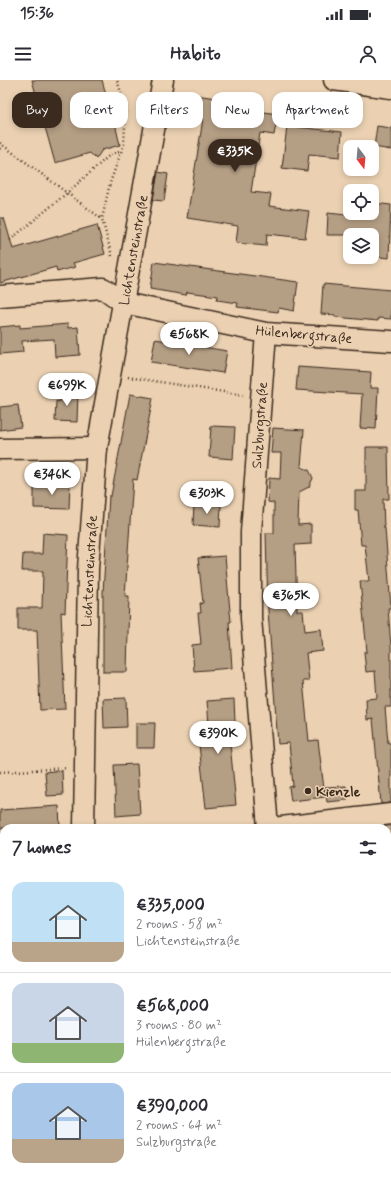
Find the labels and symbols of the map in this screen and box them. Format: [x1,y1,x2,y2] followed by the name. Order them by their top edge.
[207,139,263,173] pin: €335K
[343,140,379,176] north arrow
[115,193,153,307] street label: Lichtensteinstraße
[161,322,217,356] pin: €568K
[255,322,353,350] street label: Hülenbergstraße
[39,373,95,407] pin: €699K
[248,381,273,469] street label: Sulzburgstraße
[24,462,80,496] pin: €346K
[179,481,235,515] pin: €303K
[78,515,102,627] street label: Lichtensteinstraße
[263,583,319,617] pin: €365K
[190,721,246,755] pin: €390K
[316,783,361,801] place label: Kienzle
[303,786,313,796] marker: Kienzle

